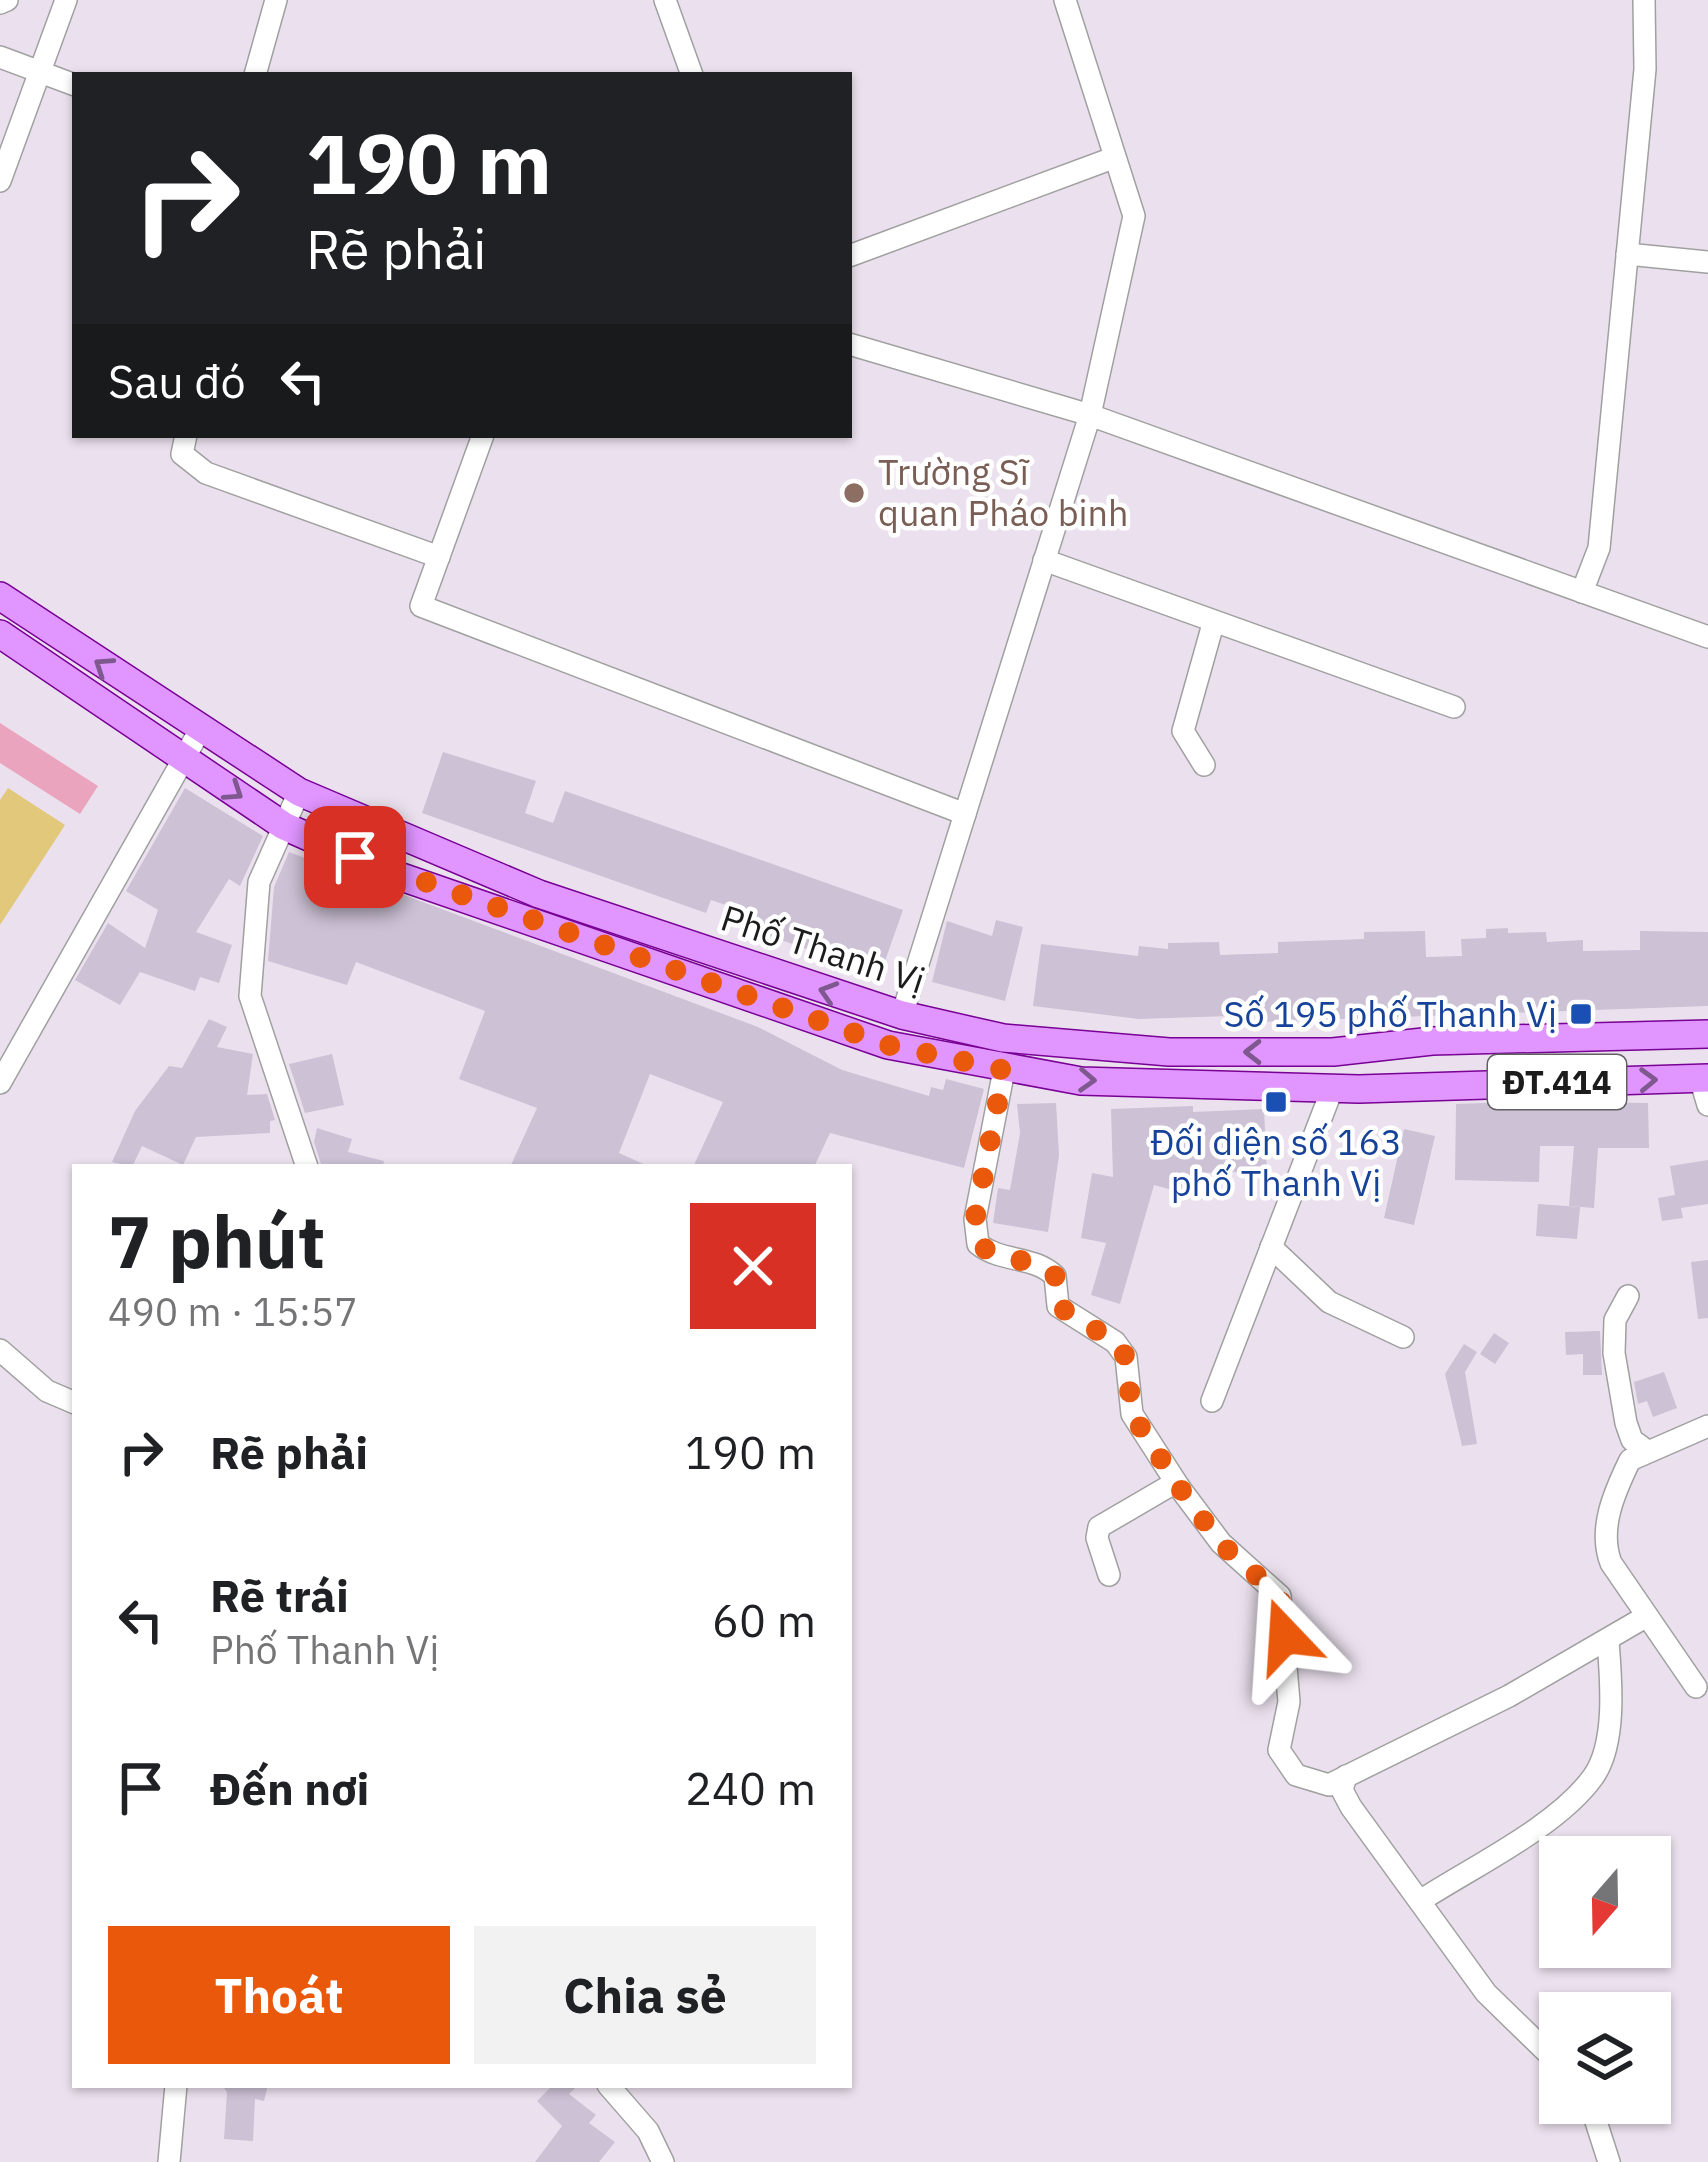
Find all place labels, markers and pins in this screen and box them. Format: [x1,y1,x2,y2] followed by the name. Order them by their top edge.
[878,448,1128,536] place label: Trường Sĩ quan Pháo binh
[841,480,867,506] marker: Trường Sĩ quan Pháo binh
[304,806,406,908] pin
[1224,990,1557,1037] place label: Số 195 phố Thanh Vị
[1568,1001,1594,1027] marker: Số 195 phố Thanh Vị
[1263,1089,1289,1115] marker: Đối diện số 163 phố Thanh Vị
[1150,1118,1402,1206] place label: Đối diện số 163 phố Thanh Vị

